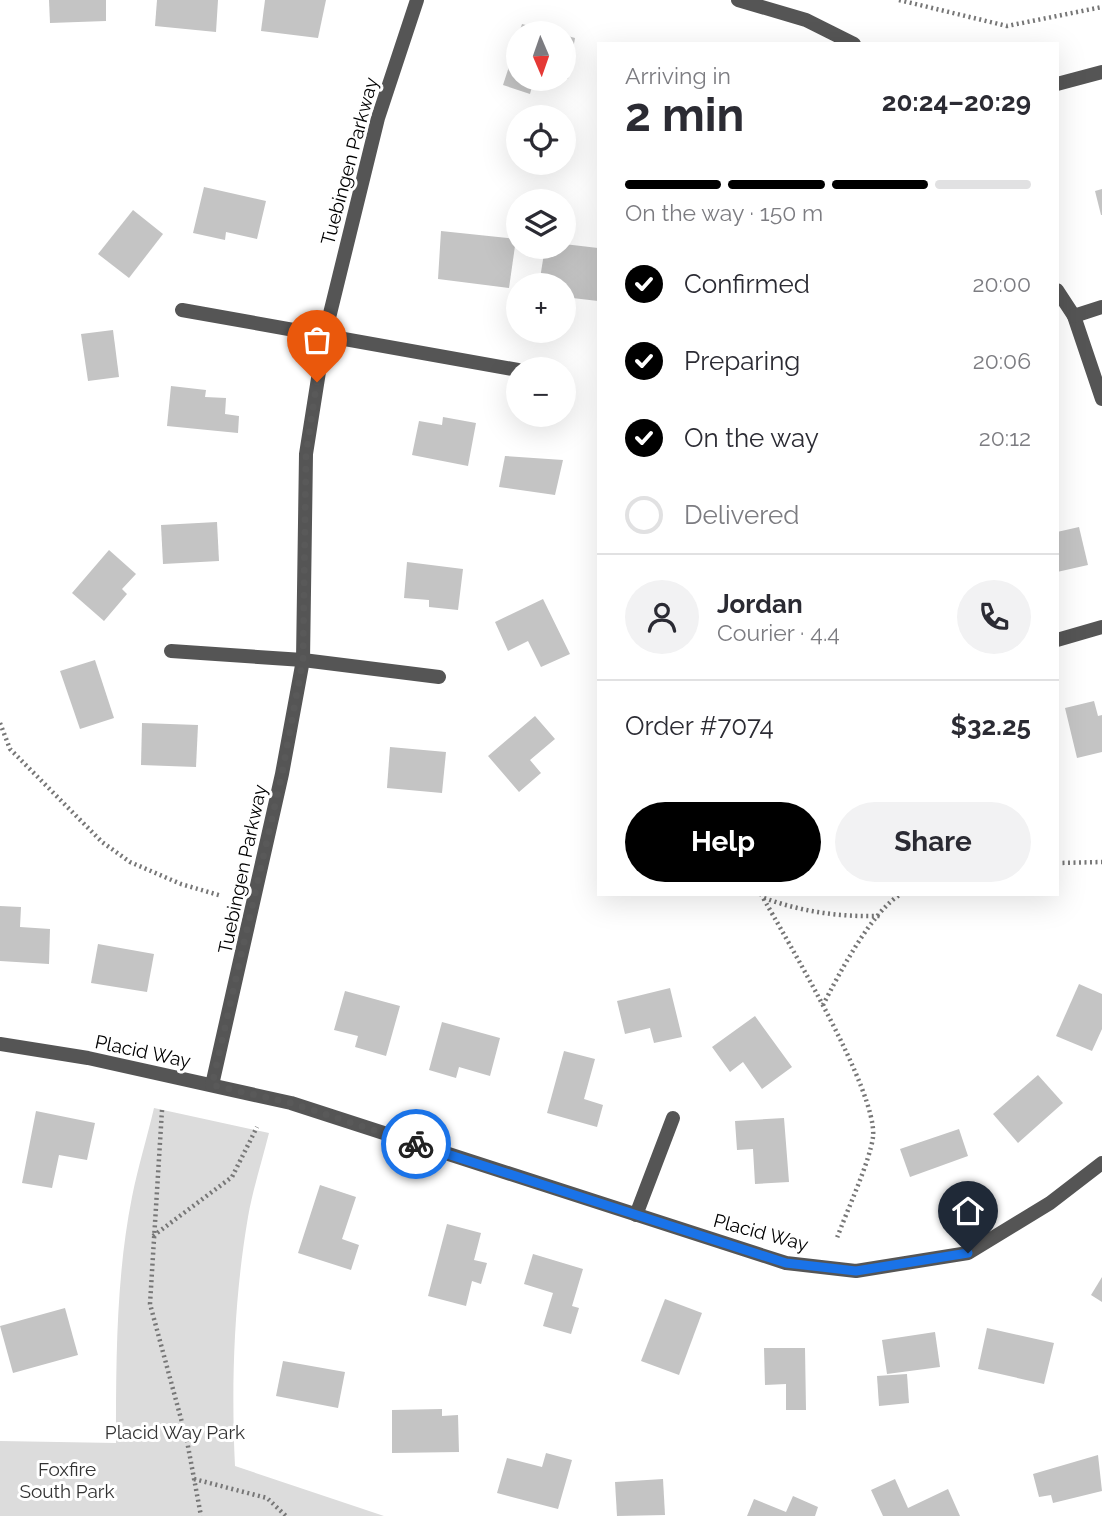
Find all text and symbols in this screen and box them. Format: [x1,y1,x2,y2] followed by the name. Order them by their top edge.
[506,21,576,91] north arrow
[506,21,576,427] map controls
[625,62,731,89] text: Arriving in
[316,75,382,247] street label: Tuebingen Parkway
[882,87,1031,117] text: 20:24–20:29
[625,88,744,142] text: 2 min
[506,105,576,175] button: locate
[506,189,576,259] button: layers
[625,199,823,226] text: On the way · 150 m
[625,265,663,303] icon: check
[684,269,810,299] text: Confirmed
[972,270,1031,297] text: 20:00
[506,273,576,343] button: +
[287,310,347,382] pin
[298,321,336,359] icon: bag
[625,342,663,380] icon: check
[684,346,800,376] text: Preparing
[973,347,1031,374] text: 20:06
[506,357,576,427] button: −
[625,419,663,457] icon: check
[684,423,819,453] text: On the way
[979,424,1031,451] text: 20:12
[684,500,799,530] text: Delivered
[625,580,699,654] button: person
[957,580,1031,654] button: phone
[717,589,803,619] text: Jordan
[717,619,840,646] text: Courier · 4.4
[625,711,774,741] text: Order #7074
[951,711,1031,741] text: $32.25
[213,782,271,956] street label: Tuebingen Parkway
[625,802,821,882] button: Help
[835,802,1031,882] button: Share
[93,1030,193,1072] street label: Placid Way
[381,1109,451,1179] courier
[397,1125,435,1163] icon: bike
[938,1181,998,1253] pin
[949,1192,987,1230] icon: home
[711,1209,811,1255] street label: Placid Way
[105,1421,245,1443] park label: Placid Way Park
[19,1458,115,1502] park label: Foxfire South Park

